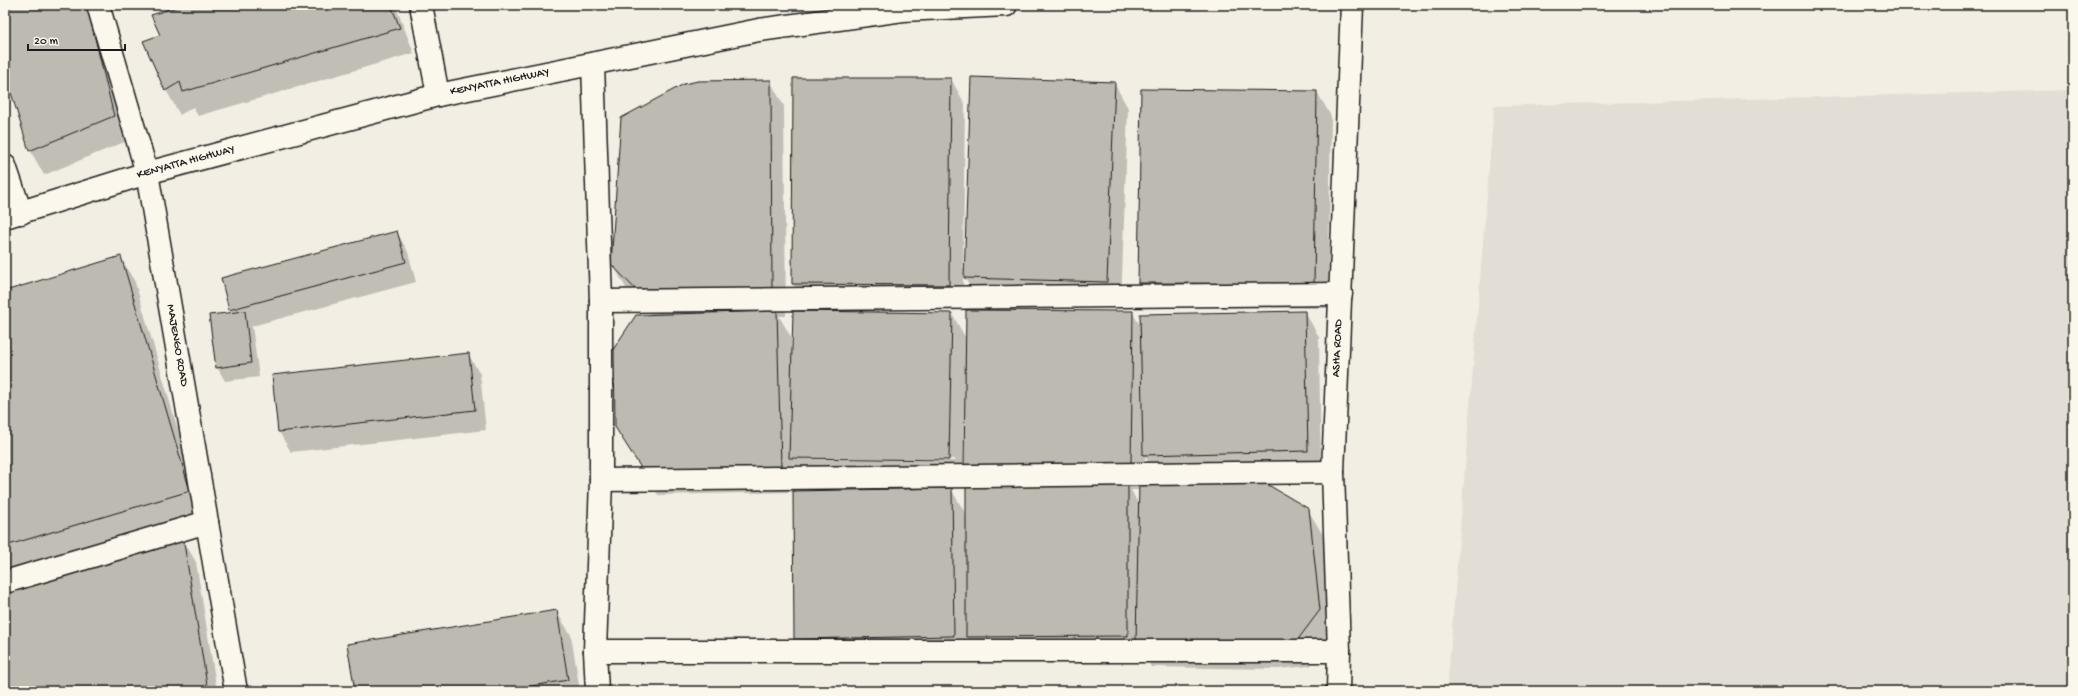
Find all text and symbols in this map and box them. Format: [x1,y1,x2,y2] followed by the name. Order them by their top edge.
[28,26,125,52] scale bar
[34,35,59,49] text: 20 m
[449,66,551,99] street label: KENYATTA HIGHWAY
[135,143,237,183] street label: KENYATTA HIGHWAY
[163,303,191,388] street label: MAJENGO ROAD
[1330,319,1346,377] street label: ASHA ROAD

